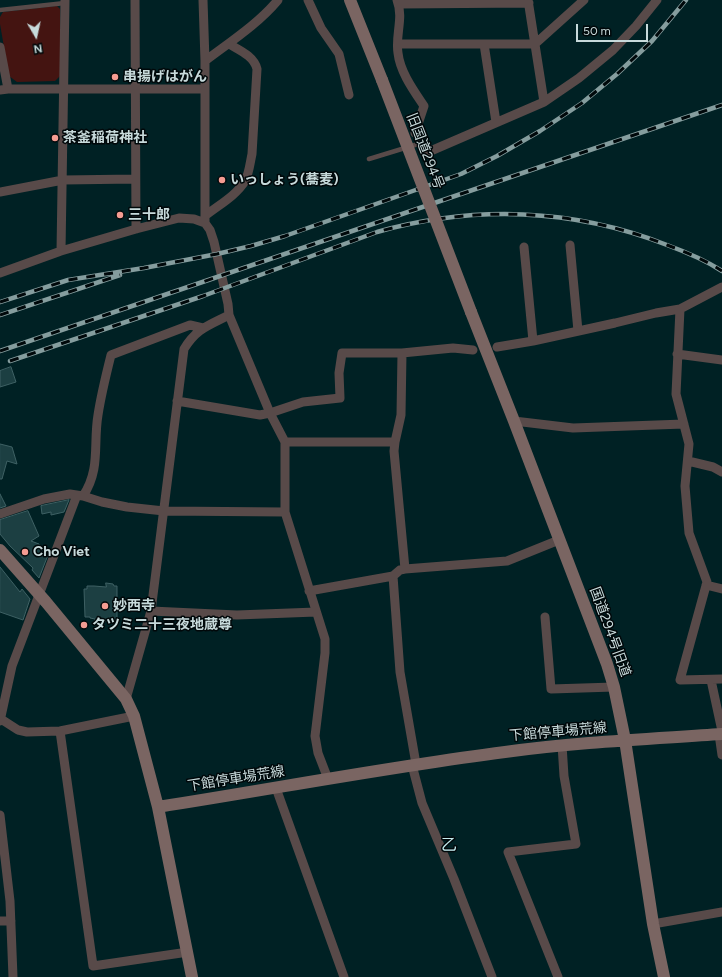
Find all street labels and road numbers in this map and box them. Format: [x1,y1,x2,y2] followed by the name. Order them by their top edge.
[403,110,447,192] street label: 旧国道294号
[586,585,634,679] street label: 国道294号旧道
[508,719,608,745] street label: 下館停車場荒線
[186,763,286,795] street label: 下館停車場荒線

